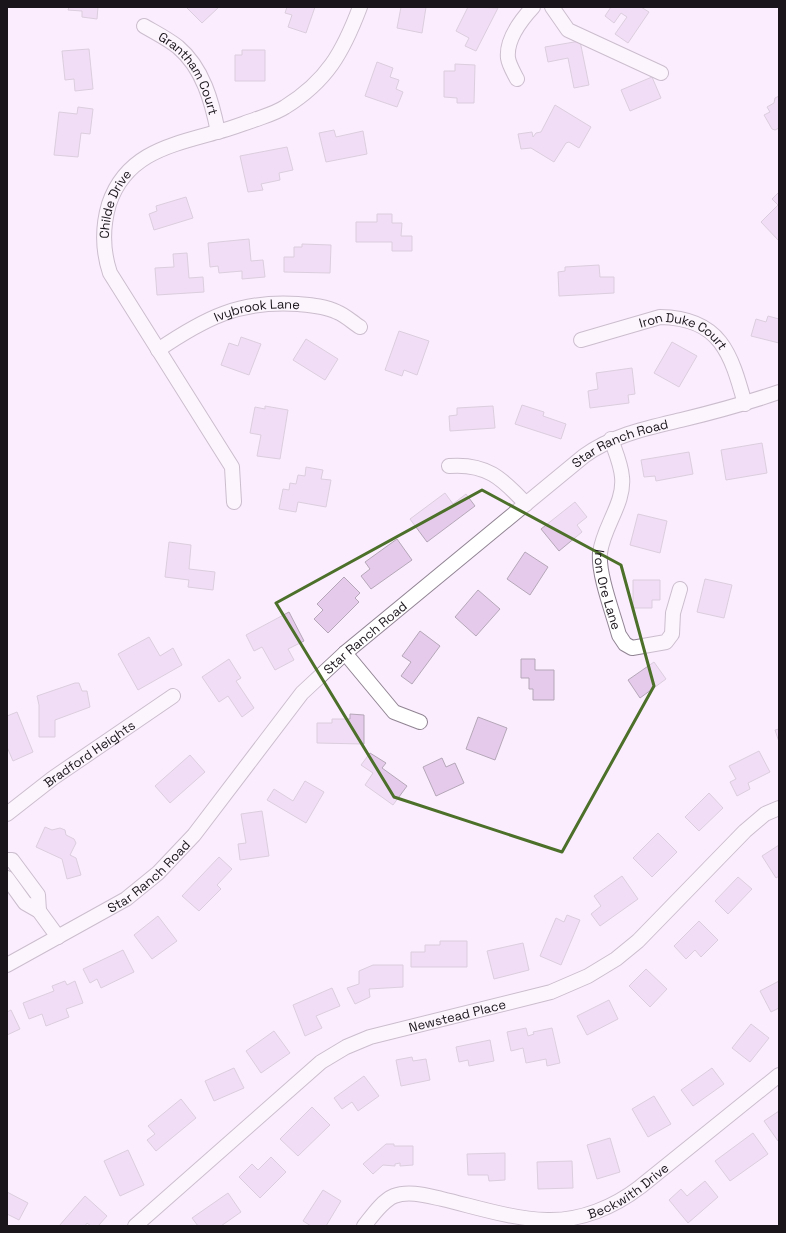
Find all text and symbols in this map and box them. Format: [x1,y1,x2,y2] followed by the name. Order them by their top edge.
[155,28,222,117] street label: Grantham Court
[96,166,135,239] street label: Childe Drive
[211,295,301,326] street label: Ivybrook Lane
[637,309,731,353] street label: Iron Duke Court
[568,415,670,472] street label: Star Ranch Road
[591,548,625,632] street label: Iron Ore Lane
[320,598,410,678] street label: Star Ranch Road
[40,716,138,791] street label: Bradford Heights
[104,836,194,917] street label: Star Ranch Road
[407,996,508,1036] street label: Newstead Place
[585,1159,672,1223] street label: Beckwith Drive

